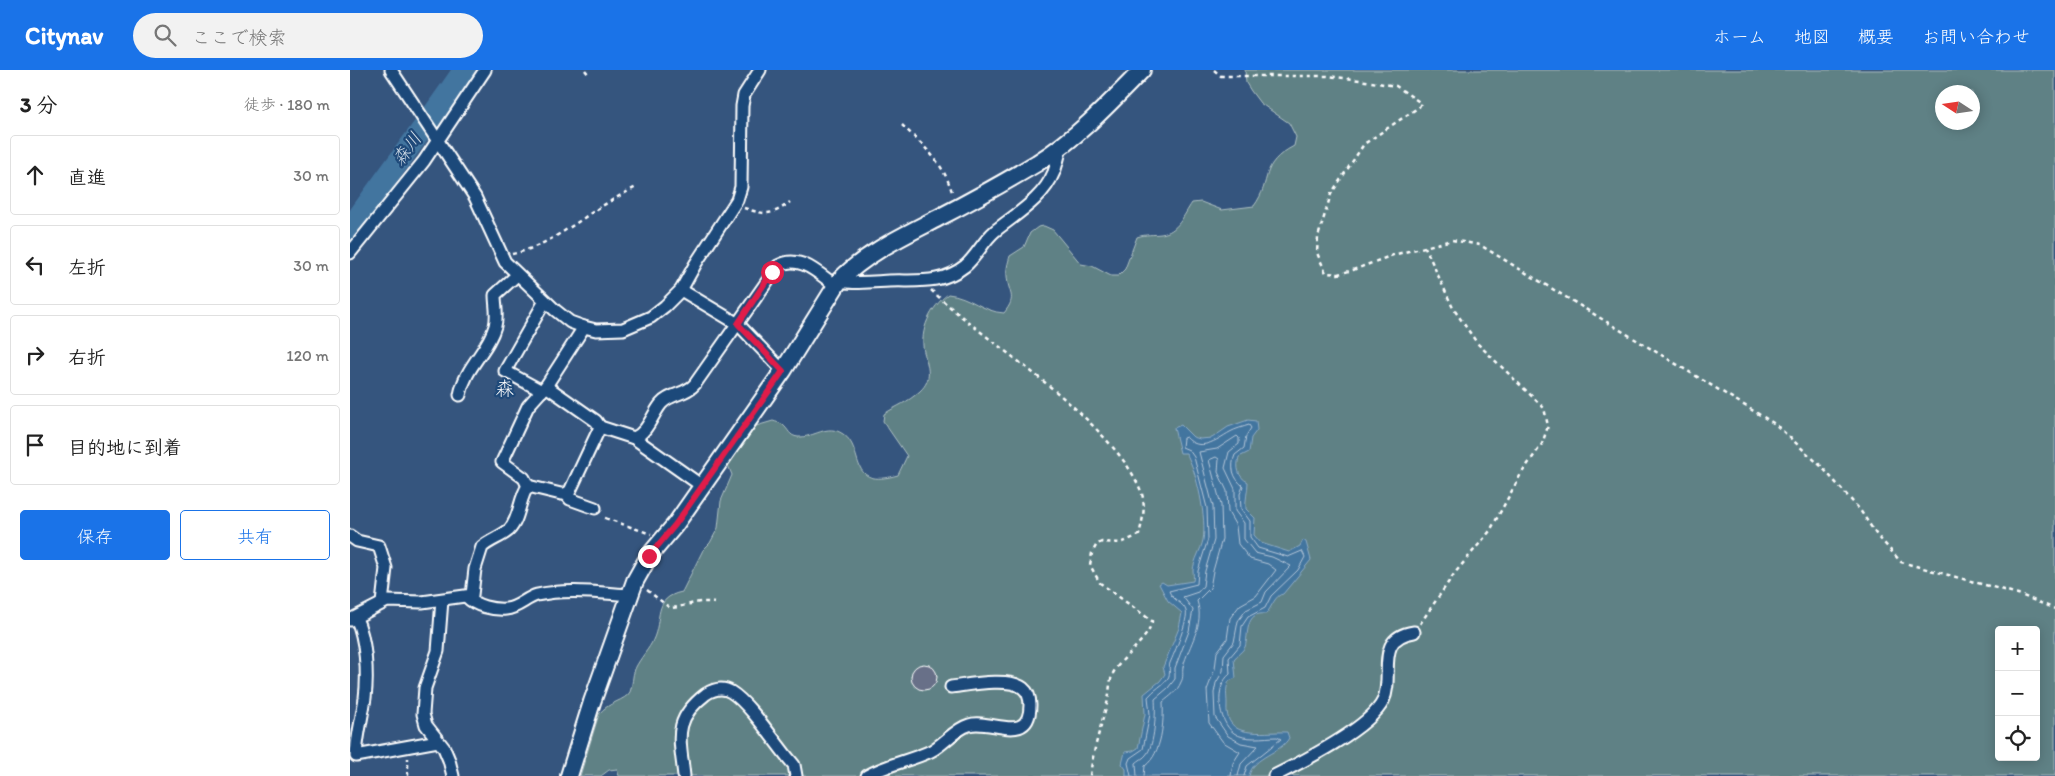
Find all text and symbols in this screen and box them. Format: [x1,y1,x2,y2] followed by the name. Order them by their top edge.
[133,13,483,58] search box
[25,21,103,50] text: Citynav
[151,21,179,49] icon: search
[191,26,286,49] text: ここで検索
[1713,26,1766,48] text: ホーム
[1794,26,1830,48] text: 地図
[1858,26,1894,48] text: 概要
[1922,26,2030,48] text: お問い合わせ
[1935,85,1980,130] north arrow
[20,92,57,117] text: 3 分
[244,95,330,114] text: 徒歩 · 180 m
[388,128,426,170] water label: 森川
[21,161,49,189] icon: ahead
[68,166,106,189] text: 直進
[293,166,329,185] text: 30 m
[21,251,49,279] icon: left
[68,256,106,279] text: 左折
[293,256,329,275] text: 30 m
[761,261,784,284] route start
[21,341,49,369] icon: right
[68,346,106,369] text: 右折
[286,346,329,365] text: 120 m
[495,377,515,400] district label: 森
[21,431,49,459] icon: arrive
[68,436,182,459] text: 目的地に到着
[20,510,170,560] button: 保存
[180,510,330,560] button: 共有
[638,545,661,568] route end
[1995,626,2040,761] map controls
[1995,626,2040,671] button: +
[1995,671,2040,716] button: −
[1995,716,2040,761] button: locate

